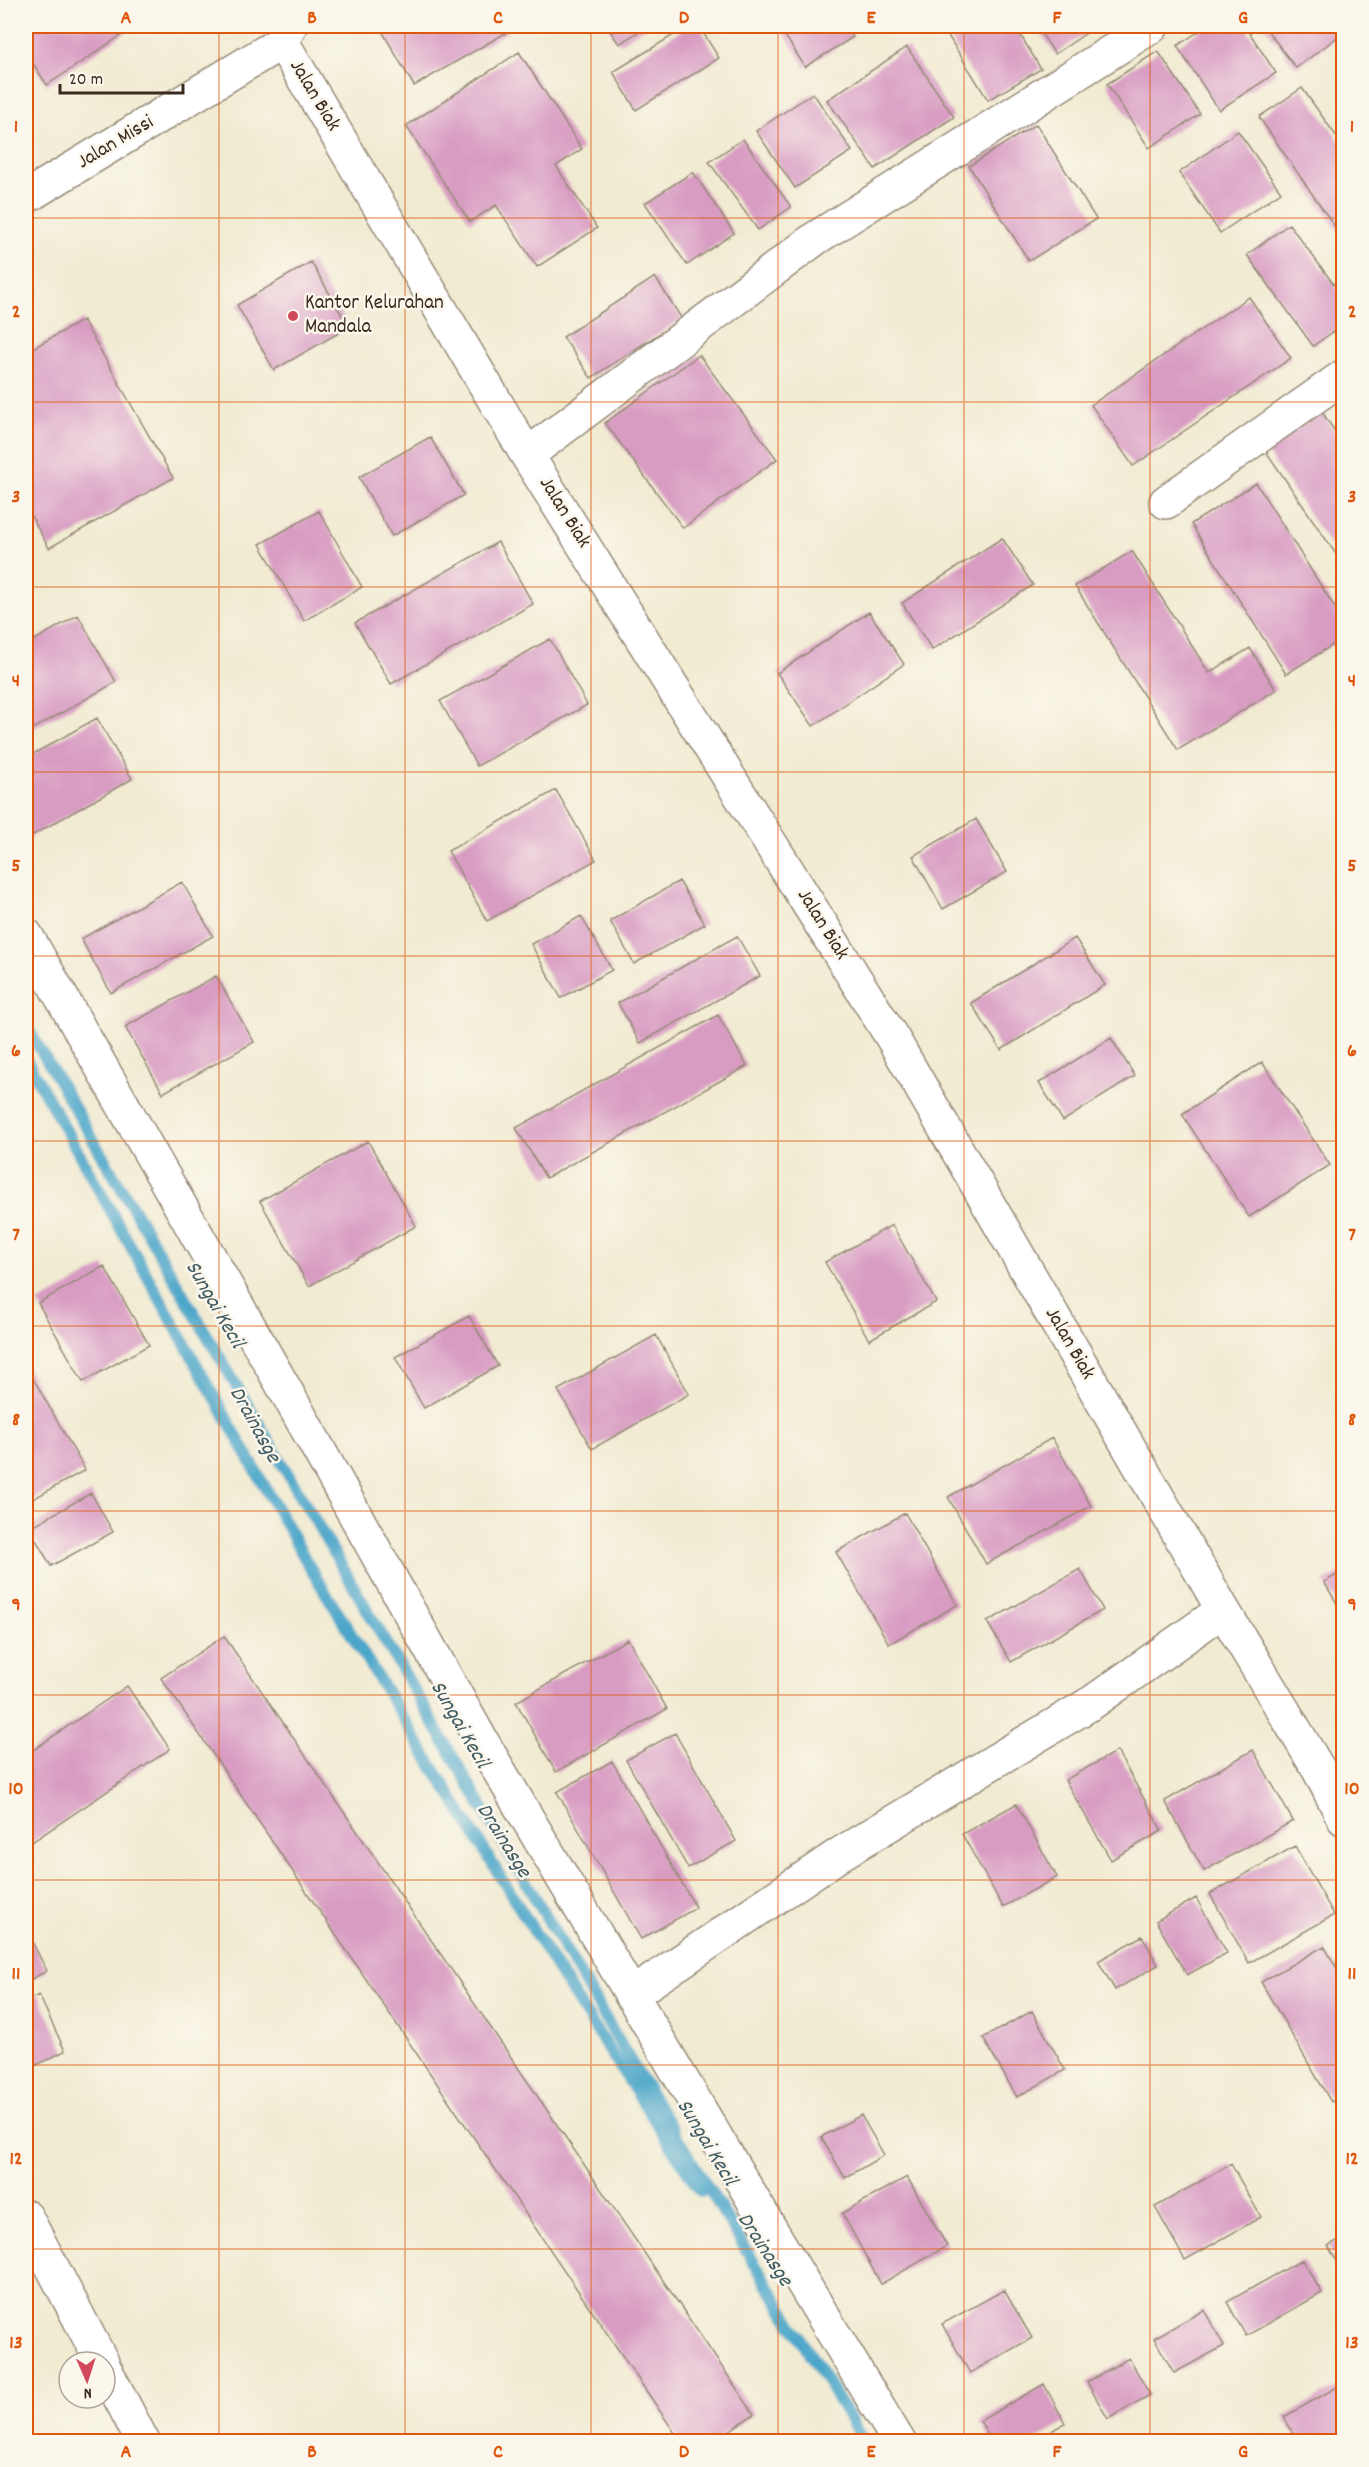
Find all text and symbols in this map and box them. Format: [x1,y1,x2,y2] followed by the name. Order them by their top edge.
[121,5,132,33] text: A
[307,5,317,33] text: B
[493,5,503,33] text: C
[679,5,690,33] text: D
[866,5,876,33] text: E
[1053,5,1063,33] text: F
[1238,5,1248,33] text: G
[281,54,347,138] street label: Jalan Biak
[60,57,183,95] scale bar
[69,68,103,93] text: 20 m
[72,108,160,178] street label: Jalan Missi
[14,114,18,142] text: 1
[1350,114,1354,142] text: 1
[305,289,444,343] place label: Kantor Kelurahan Mandala
[12,299,20,327] text: 2
[1348,299,1356,327] text: 2
[286,309,300,323] marker: Kantor Kelurahan Mandala
[530,472,598,554] street label: Jalan Biak
[12,484,20,512] text: 3
[1348,484,1356,512] text: 3
[12,668,20,696] text: 4
[1348,668,1356,696] text: 4
[11,853,21,881] text: 5
[1347,853,1357,881] text: 5
[788,884,856,966] street label: Jalan Biak
[11,1038,21,1066] text: 6
[1347,1038,1357,1066] text: 6
[12,1222,20,1250] text: 7
[1348,1222,1356,1250] text: 7
[176,1256,252,1356] water label: Sungai Kecil
[1036,1302,1102,1386] street label: Jalan Biak
[220,1381,288,1470] water label: Drainasge
[12,1407,20,1435] text: 8
[1348,1407,1356,1435] text: 8
[11,1592,21,1620] text: 9
[1347,1592,1357,1620] text: 9
[421,1676,497,1776] water label: Sungai Kecil
[8,1776,24,1804] text: 10
[1344,1776,1360,1804] text: 10
[468,1798,539,1885] water label: Drainasge
[12,1961,20,1989] text: 11
[1348,1961,1356,1989] text: 11
[668,2094,745,2194] water label: Sungai Kecil
[9,2146,23,2174] text: 12
[1345,2146,1359,2174] text: 12
[728,2207,800,2294] water label: Drainasge
[9,2330,23,2358] text: 13
[1345,2330,1359,2358] text: 13
[57,2350,117,2410] north arrow
[83,2381,92,2404] text: N
[121,2439,132,2467] text: A
[307,2439,317,2467] text: B
[493,2439,503,2467] text: C
[679,2439,690,2467] text: D
[866,2439,876,2467] text: E
[1053,2439,1063,2467] text: F
[1238,2439,1248,2467] text: G

